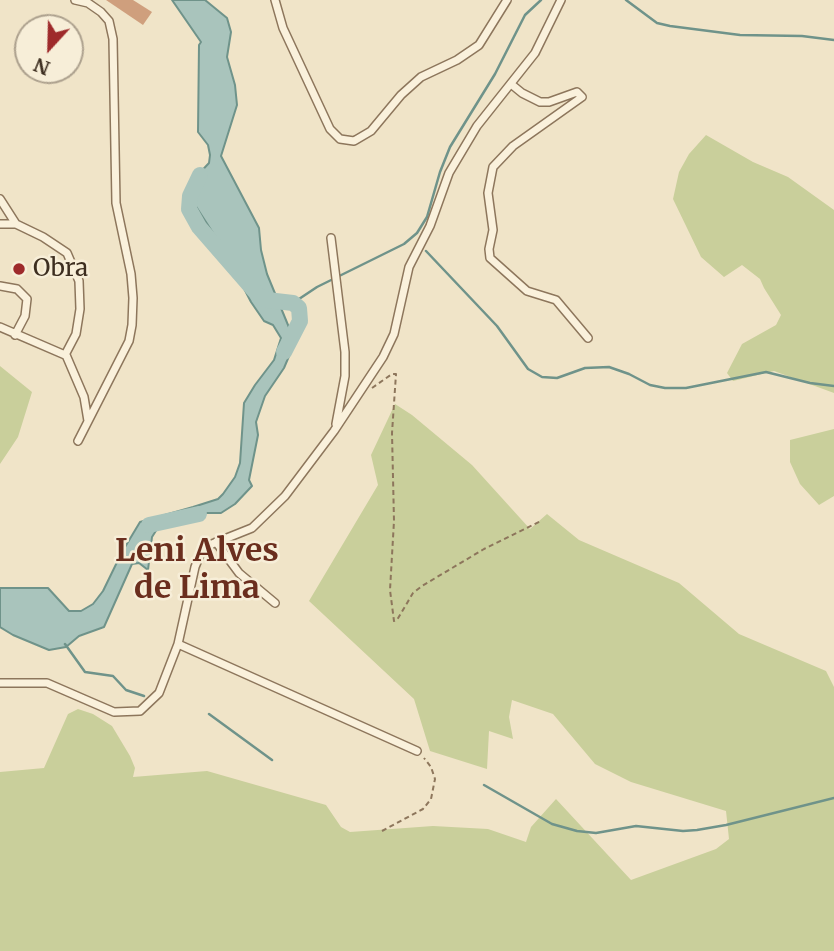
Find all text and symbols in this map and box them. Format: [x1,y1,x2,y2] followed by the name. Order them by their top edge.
[14,14,84,84] north arrow
[30,53,53,81] text: N
[33,255,88,283] place label: Obra
[11,261,27,277] marker: Obra
[115,533,279,608] district label: Leni Alves de Lima

